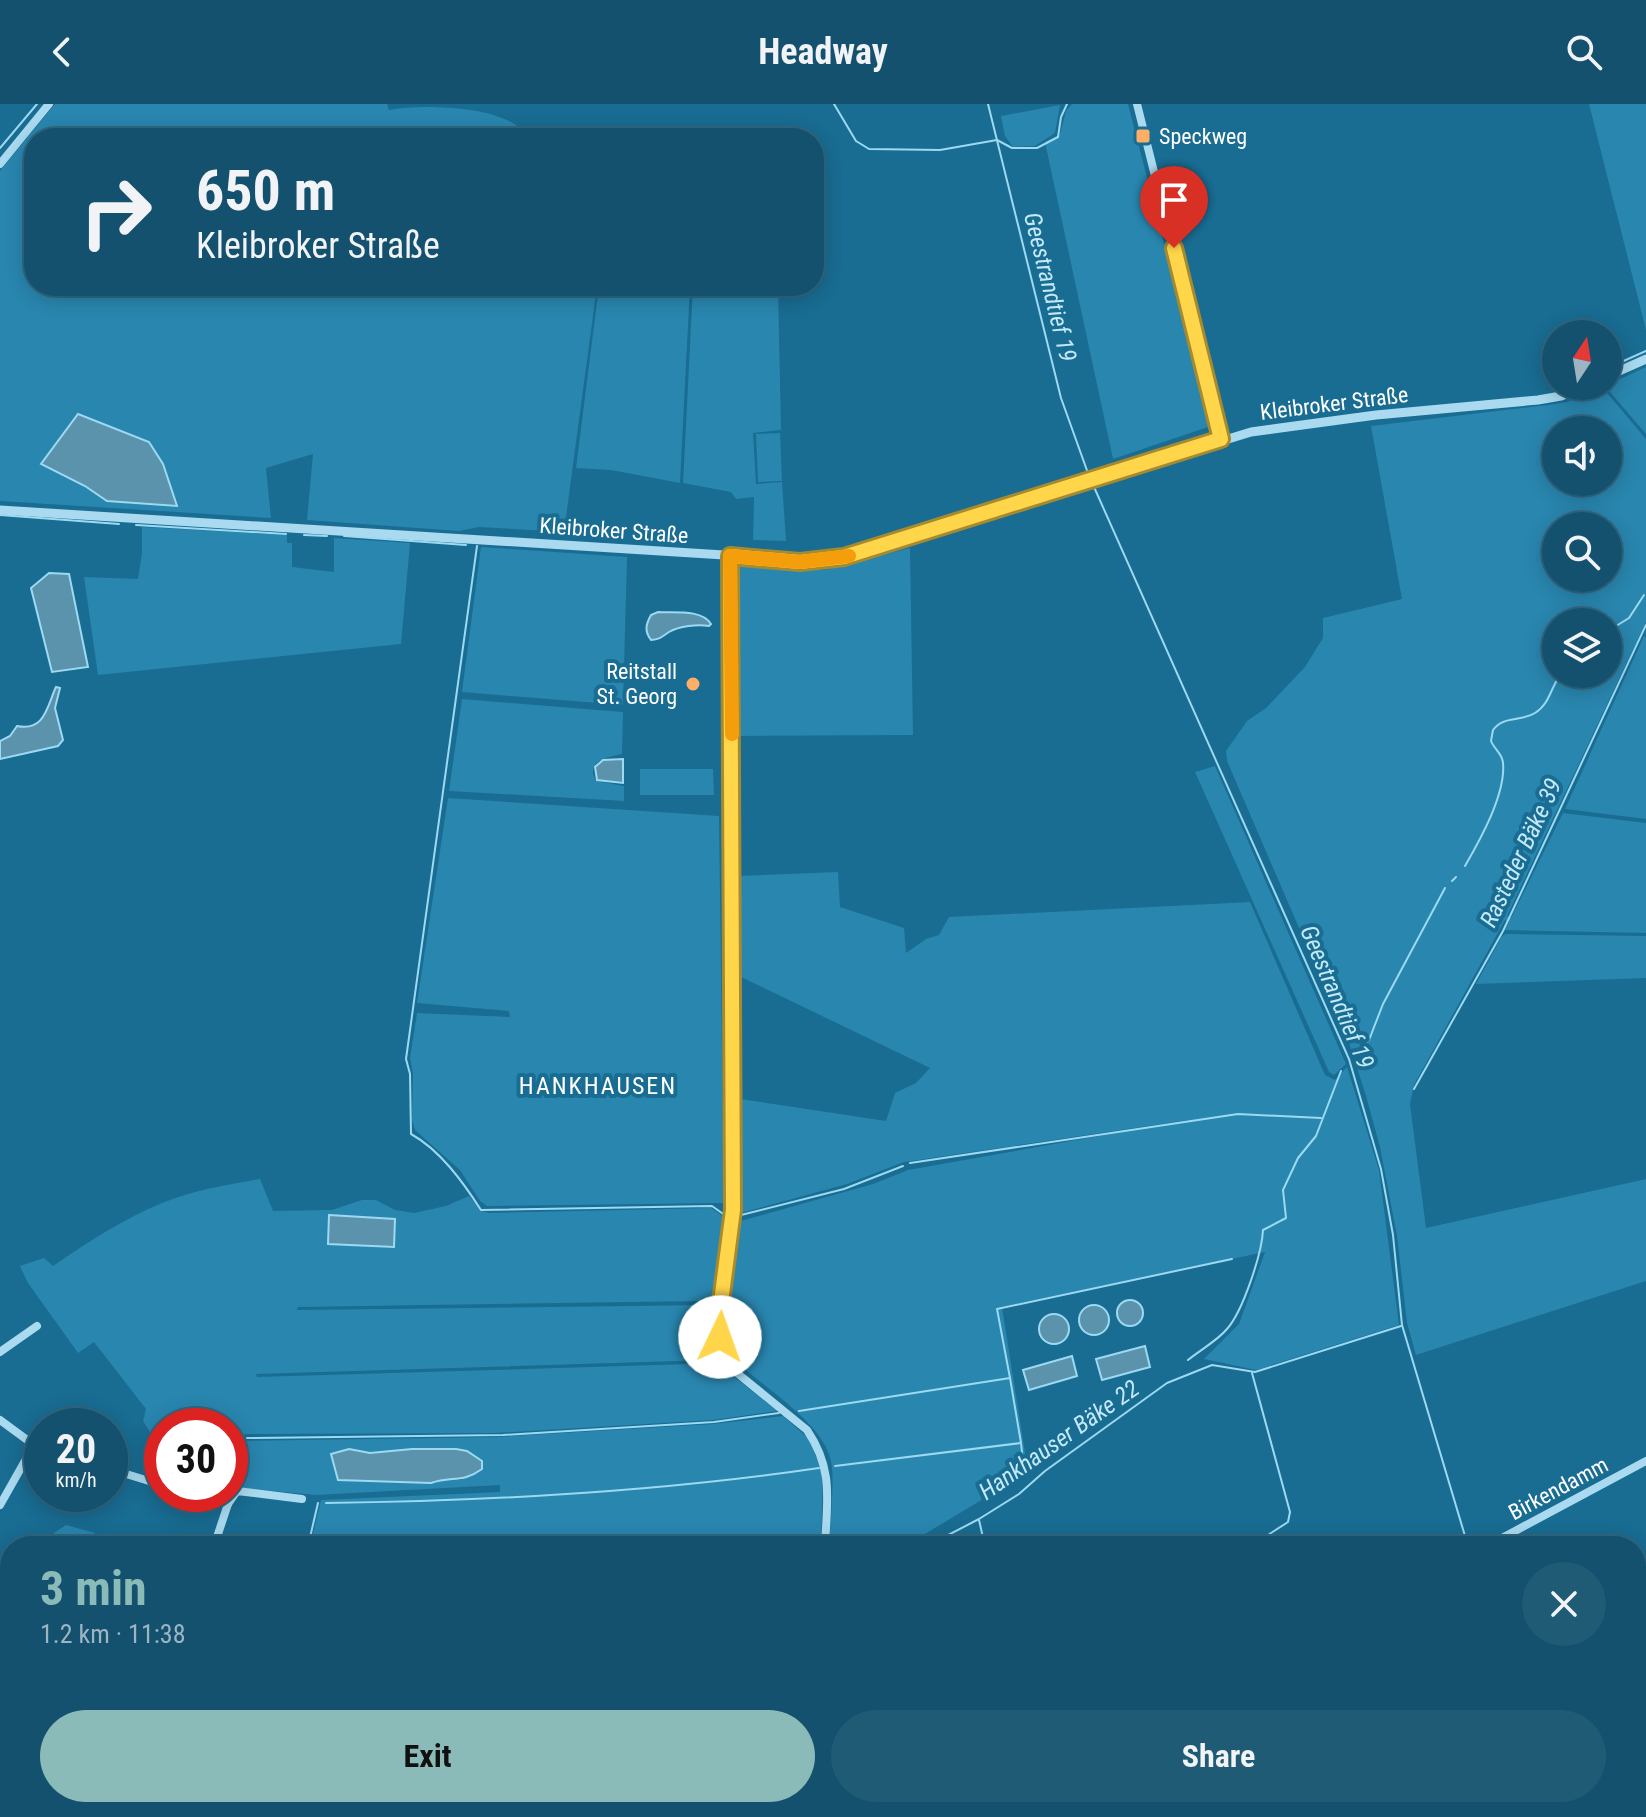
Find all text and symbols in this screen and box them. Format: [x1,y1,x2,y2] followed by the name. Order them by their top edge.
[40,30,84,74] icon: back
[1562,30,1606,74] icon: search
[758,31,888,73] text: Headway
[1159,124,1247,149] place label: Speckweg
[1134,127,1152,145] marker: Speckweg
[196,158,335,224] text: 650 m
[64,160,168,264] icon: right
[1140,166,1208,248] pin
[1152,178,1196,222] icon: arrive
[1018,210,1082,364] water label: Geestrandtief 19
[196,225,440,267] text: Kleibroker Straße
[1542,320,1622,400] north arrow
[1542,320,1622,688] map controls
[1259,382,1410,425] street label: Kleibroker Straße
[1542,416,1622,496] button: sound
[1542,512,1622,592] button: search
[539,513,689,548] street label: Kleibroker Straße
[1542,608,1622,688] button: layers
[597,659,677,709] place label: Reitstall St. Georg
[684,675,702,693] marker: Reitstall St. Georg
[1474,774,1568,932] water label: Rasteder Bäke 39
[1294,921,1380,1073] water label: Geestrandtief 19
[519,1072,677,1100] district label: HANKHAUSEN
[678,1295,762,1379] position arrow
[974,1374,1144,1506] water label: Hankhauser Bäke 22
[144,1408,248,1512] speed limit sign: 30
[56,1426,96,1473] text: 20
[1504,1452,1612,1525] street label: Birkendamm
[55,1468,97,1492] text: km/h
[40,1560,147,1617] text: 3 min
[1522,1562,1606,1646] button: close
[40,1619,185,1649] text: 1.2 km · 11:38
[40,1710,815,1802] button: Exit
[831,1710,1606,1802] button: Share

